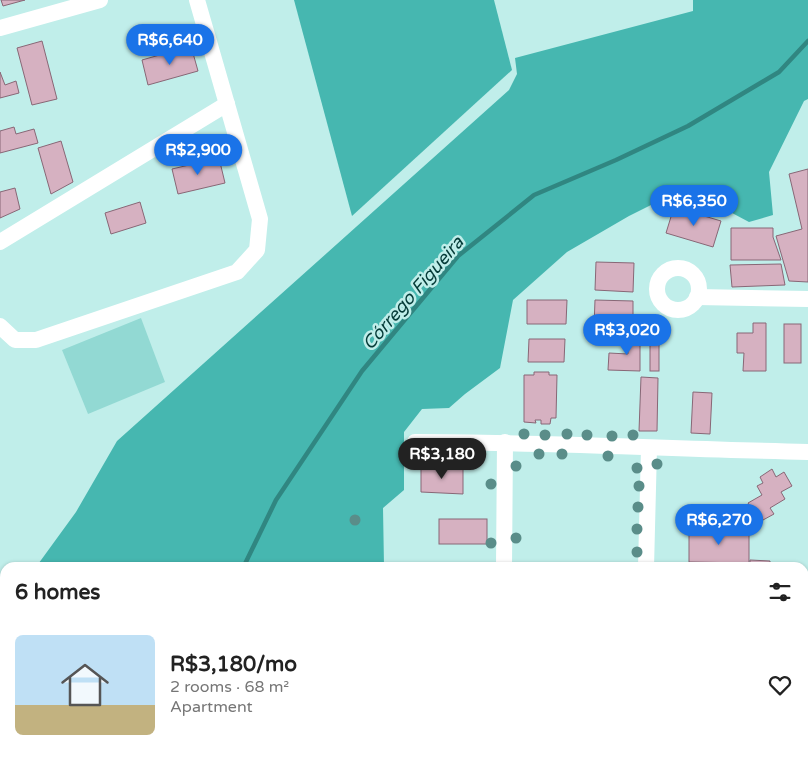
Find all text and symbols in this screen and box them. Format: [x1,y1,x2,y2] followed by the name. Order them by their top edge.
[124,23,216,66] pin: R$6,640
[137,30,203,50] text: R$6,640
[152,134,244,176] pin: R$2,900
[165,140,231,160] text: R$2,900
[648,184,740,227] pin: R$6,350
[661,191,727,211] text: R$6,350
[358,231,469,354] water label: Córrego Figueira
[581,314,673,356] pin: R$3,020
[594,320,660,340] text: R$3,020
[396,438,488,480] pin: R$3,180
[409,444,475,464] text: R$3,180
[673,504,765,546] pin: R$6,270
[686,510,752,530] text: R$6,270
[766,578,794,606] icon: filters
[15,580,100,605] text: 6 homes
[170,652,297,677] text: R$3,180/mo
[55,655,115,715] icon: home
[766,671,794,699] icon: heart
[170,677,289,697] text: 2 rooms · 68 m²
[170,697,253,717] text: Apartment

